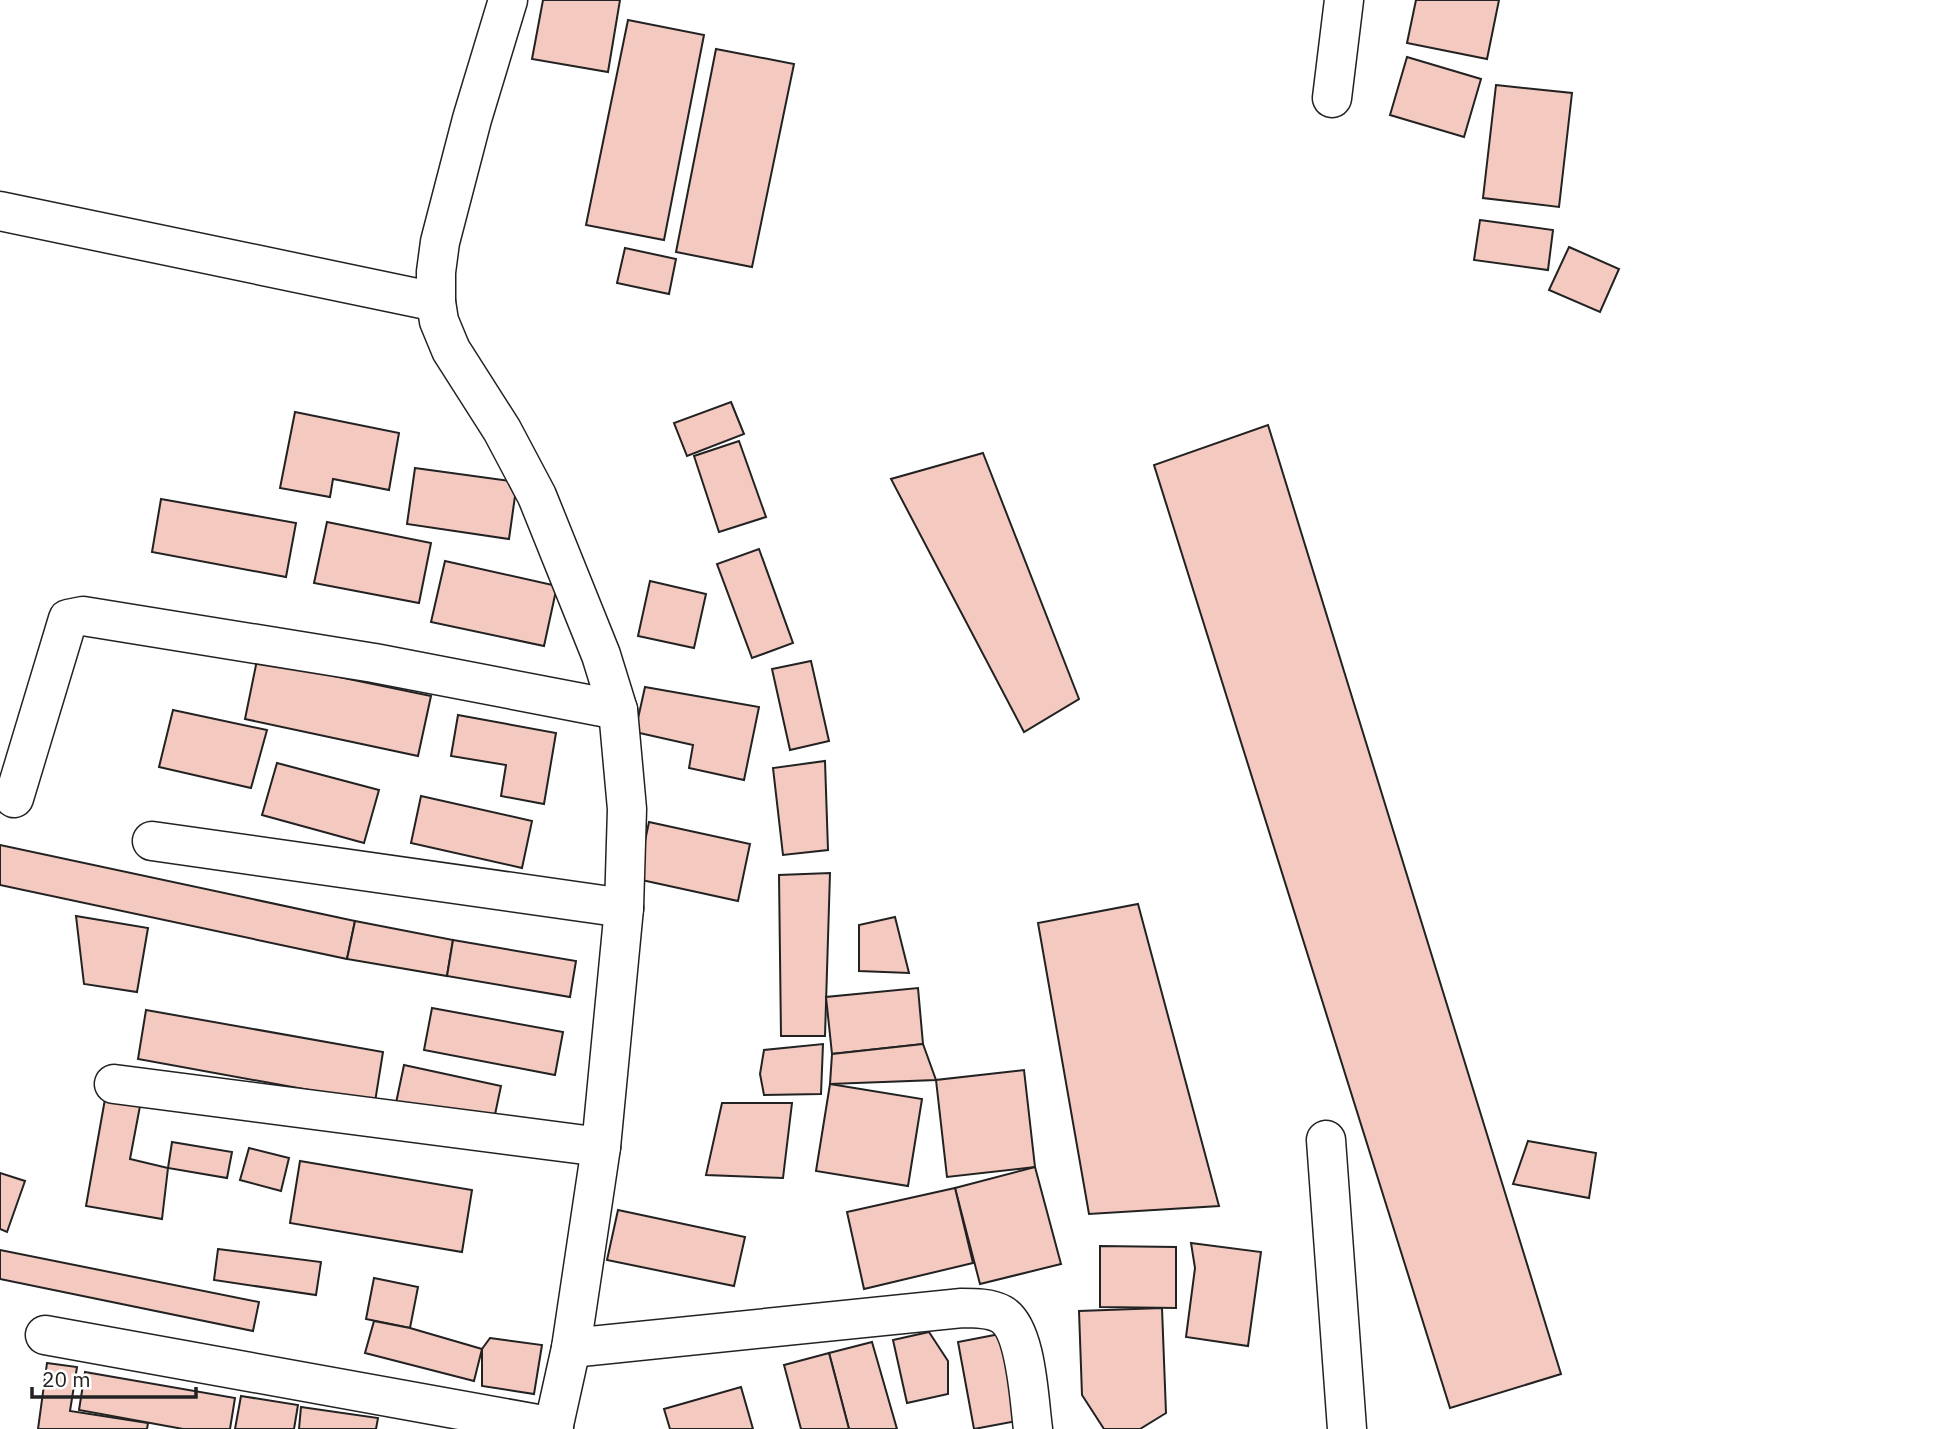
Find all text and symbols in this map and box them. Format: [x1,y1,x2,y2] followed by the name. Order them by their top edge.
[32,1356,196,1400] scale bar
[42,1365,91,1393] text: 20 m

